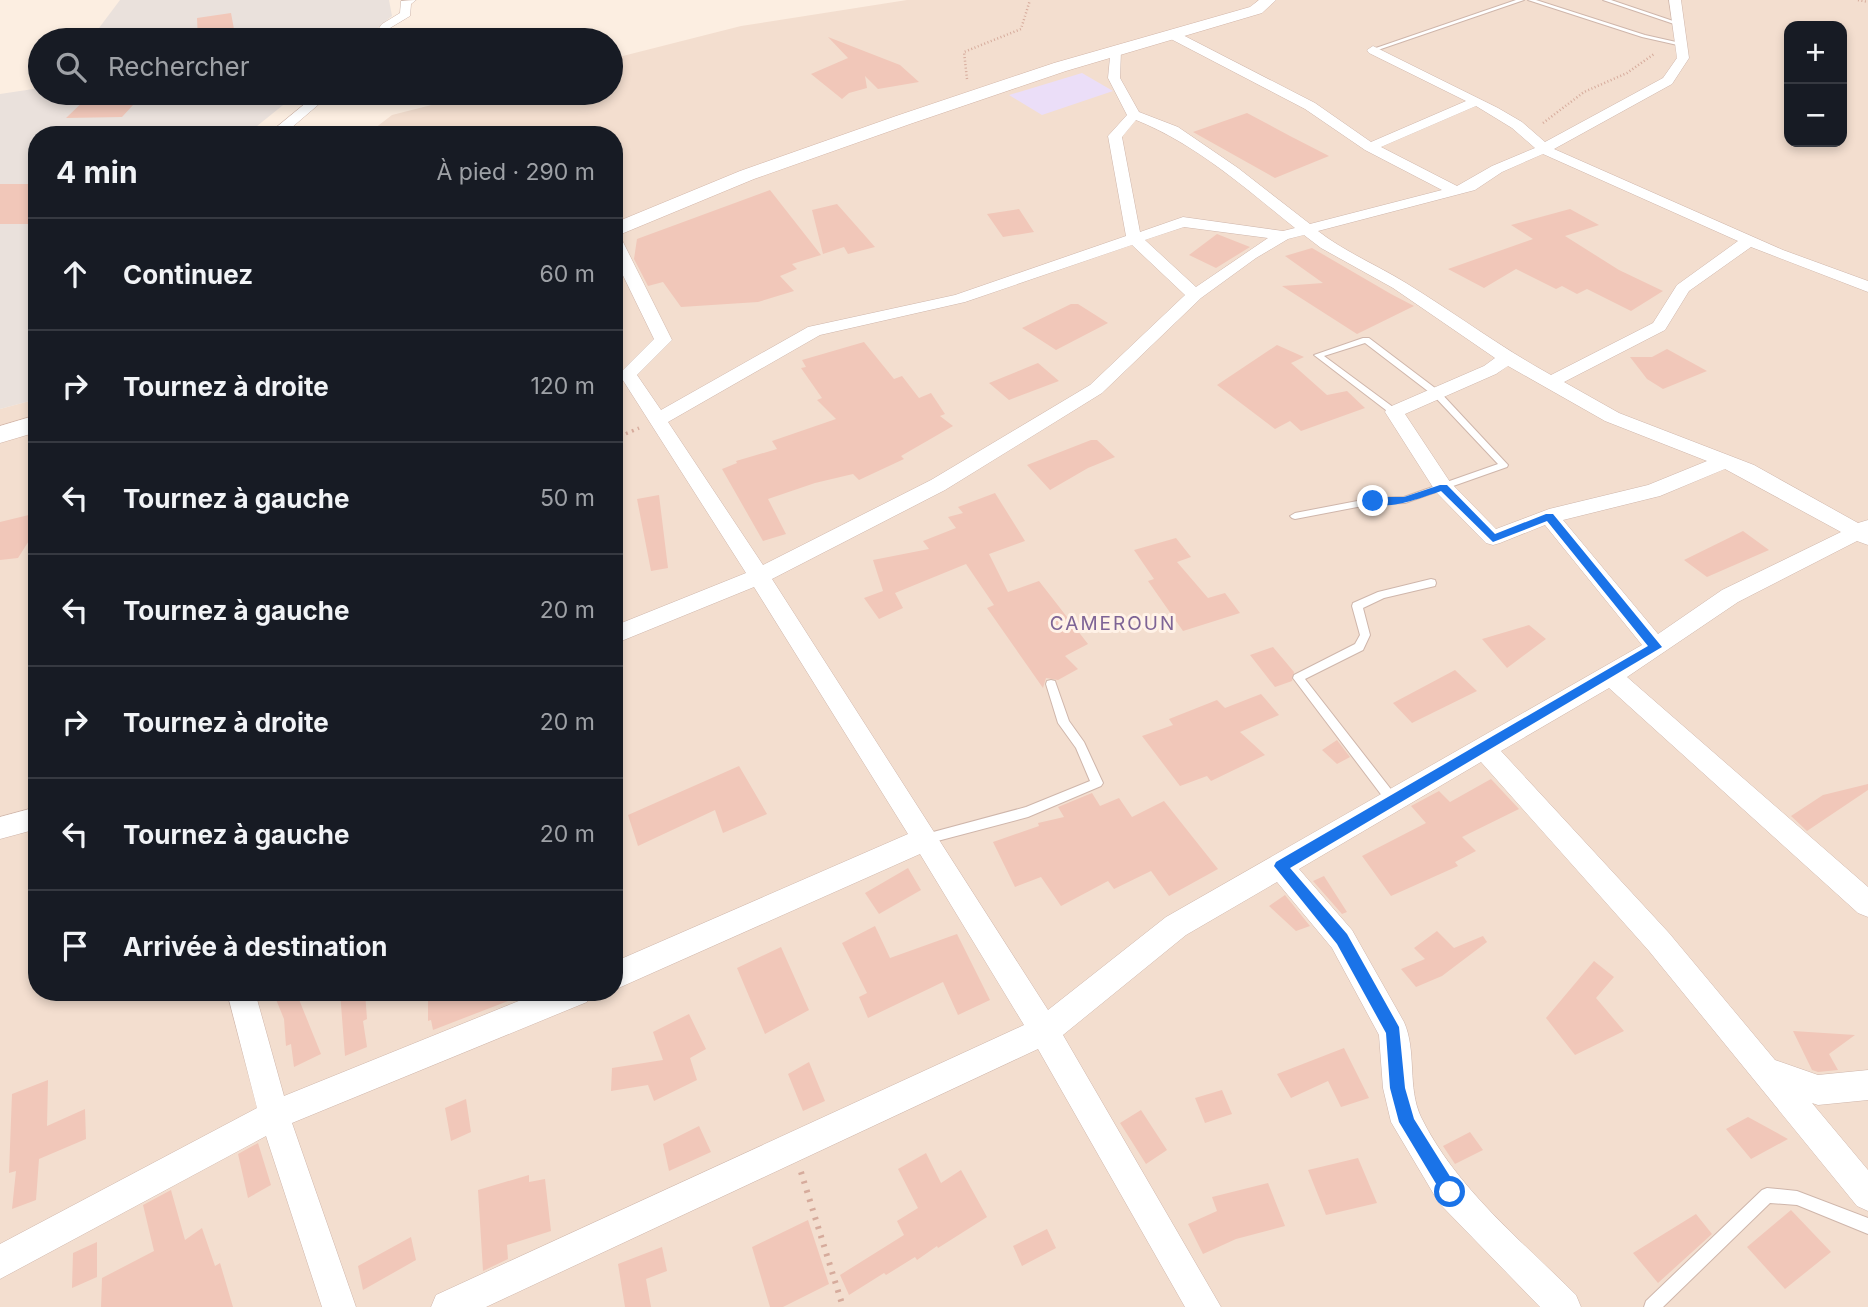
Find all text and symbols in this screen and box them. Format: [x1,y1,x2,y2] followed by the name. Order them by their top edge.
[1784,21,1847,147] map controls
[1784,21,1847,84] button: +
[28,28,623,105] search box
[52,48,90,86] icon: search
[108,51,249,82] text: Rechercher
[1784,84,1847,147] button: −
[56,154,138,190] text: 4 min
[437,158,595,186] text: À pied · 290 m
[56,255,94,293] icon: ahead
[123,259,253,290] text: Continuez
[540,260,595,288] text: 60 m
[56,367,94,405] icon: right
[123,371,329,402] text: Tournez à droite
[530,372,595,400] text: 120 m
[56,479,94,517] icon: left
[123,483,349,514] text: Tournez à gauche
[540,484,595,512] text: 50 m
[1357,485,1388,516] route end
[56,591,94,629] icon: left
[123,595,349,626] text: Tournez à gauche
[540,596,595,624] text: 20 m
[1050,612,1176,635] district label: CAMEROUN
[56,703,94,741] icon: right
[123,707,329,738] text: Tournez à droite
[540,708,595,736] text: 20 m
[56,815,94,853] icon: left
[123,819,349,850] text: Tournez à gauche
[540,820,595,848] text: 20 m
[56,927,94,965] icon: arrive
[123,931,388,962] text: Arrivée à destination
[1434,1176,1465,1207] route start

